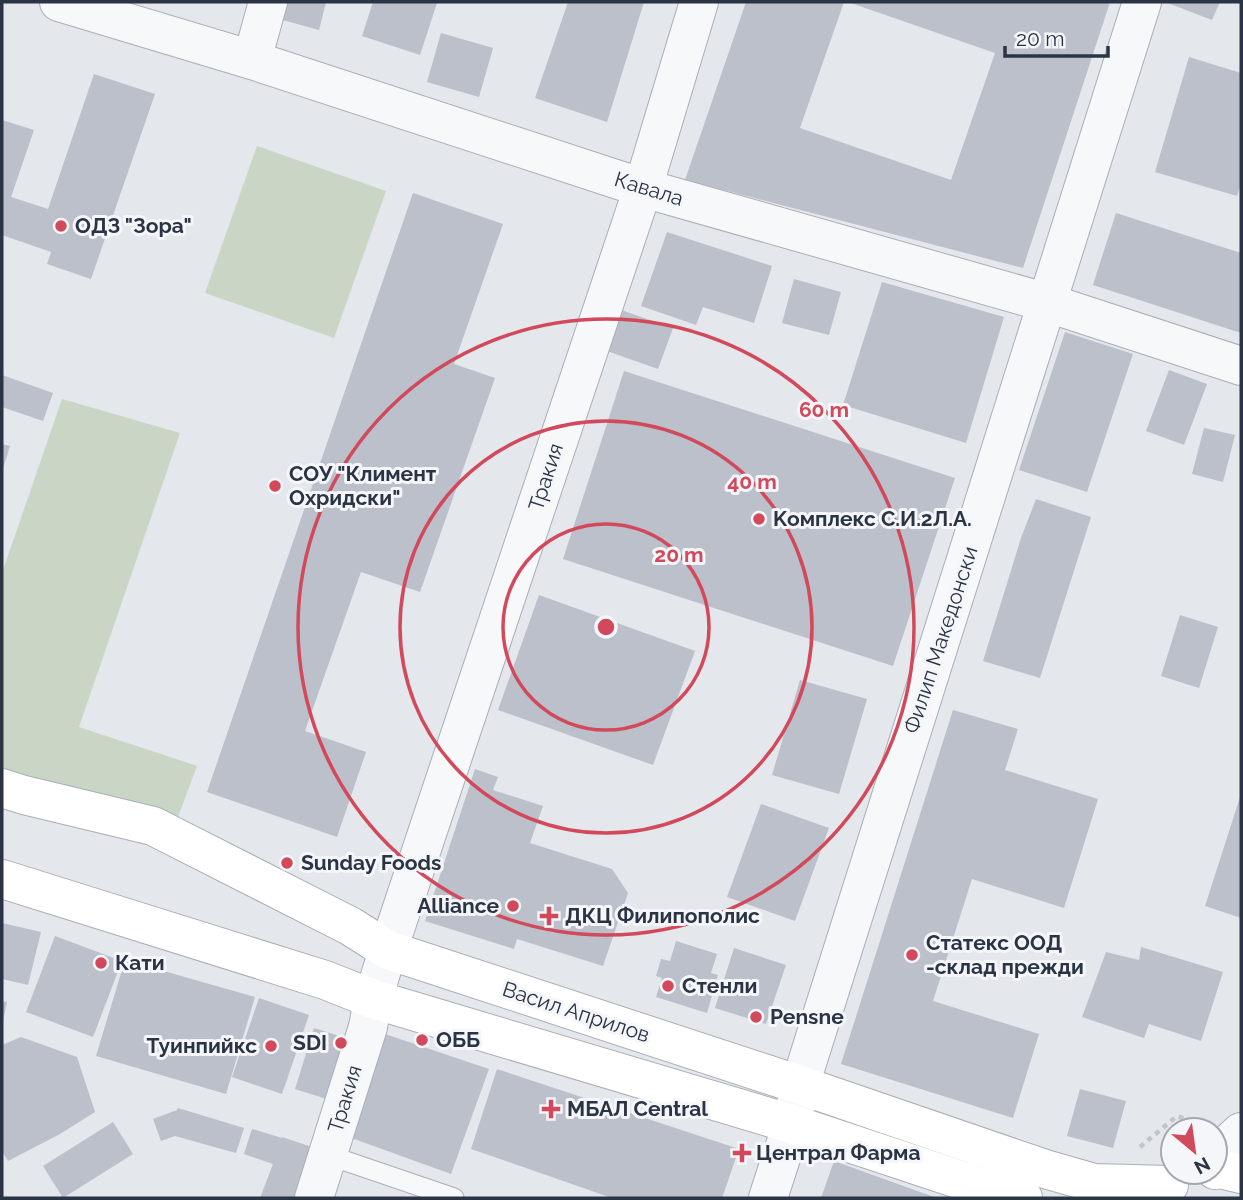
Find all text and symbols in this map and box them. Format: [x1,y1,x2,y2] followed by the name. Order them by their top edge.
[1005,14,1108,58] scale bar
[1016,26,1064,51] text: 20 m
[612,166,687,211] street label: Кавала
[75,213,192,238] place label: ОДЗ "Зора"
[53,218,69,234] marker: ОДЗ "Зора"
[799,397,849,422] text: 60 m
[523,440,568,514] street label: Тракия
[289,461,437,510] place label: СОУ "Климент Охридски"
[727,469,777,494] text: 40 m
[267,478,283,494] marker: СОУ "Климент Охридски"
[773,506,972,531] place label: Kомплекс С.И.2Л.А.
[751,511,767,527] marker: Kомплекс С.И.2Л.А.
[654,542,704,567] text: 20 m
[898,543,983,737] street label: Филип Македонски
[594,615,618,639] centre of rings
[301,850,442,875] place label: Sunday Foods
[279,855,295,871] marker: Sunday Foods
[417,893,499,918] place label: Alliance
[505,898,521,914] marker: Alliance
[565,903,760,928] place label: ДКЦ Филипополис
[539,906,559,926] marker: ДКЦ Филипополис
[926,930,1084,979] place label: Статекс ООД -склад прежди
[904,947,920,963] marker: Статекс ООД -склад прежди
[115,950,165,975] place label: Кати
[93,955,109,971] marker: Кати
[682,973,757,998] place label: Стенли
[499,976,653,1047] street label: Васил Априлов
[660,978,676,994] marker: Стенли
[770,1004,844,1029] place label: Pensne
[748,1009,764,1025] marker: Pensne
[436,1027,480,1052] place label: ОББ
[293,1030,327,1055] place label: SDI
[414,1032,430,1048] marker: ОББ
[147,1033,257,1058] place label: Туинпийкс
[333,1035,349,1051] marker: SDI
[263,1038,279,1054] marker: Туинпийкс
[322,1062,367,1136] street label: Тракия
[567,1096,708,1121] place label: МБАЛ Central
[541,1099,561,1119] marker: МБАЛ Central
[1159,1116,1229,1186] north arrow
[756,1140,920,1165] place label: Централ Фарма
[734,1145,750,1161] marker: Централ Фарма
[1191,1153,1214,1179] text: N

